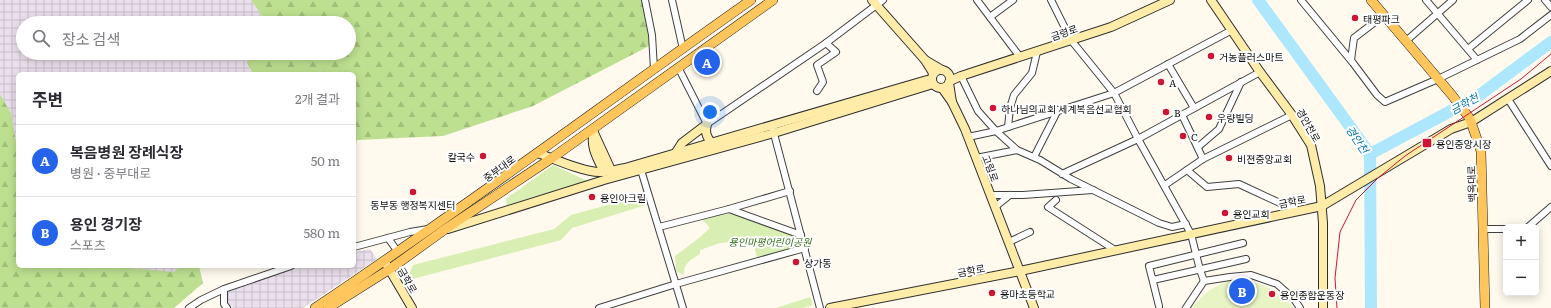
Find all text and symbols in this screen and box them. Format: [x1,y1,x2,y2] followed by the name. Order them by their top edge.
[1363,11,1400,26] place label: 태평파크
[1350,13,1360,23] marker: 태평파크
[16,16,356,60] search box
[1049,20,1079,44] street label: 금령로
[30,27,52,49] icon: search
[62,27,120,50] text: 장소 검색
[694,47,720,77] pin: A
[1219,49,1283,64] place label: 거농플러스마트
[1206,51,1216,61] marker: 거농플러스마트
[1169,75,1177,90] place label: A
[1156,77,1166,87] marker: A
[32,86,63,111] text: 주변
[1447,88,1483,117] water label: 금학천
[295,89,340,108] text: 2개 결과
[1001,101,1132,116] place label: 하나님의교회 세계복음선교협회
[700,102,720,122] your location
[988,103,998,113] marker: 하나님의교회 세계복음선교협회
[1174,105,1181,120] place label: B
[1293,105,1325,145] street label: 경안천로
[1161,107,1171,117] marker: B
[1217,110,1254,125] place label: 우량빌딩
[1204,112,1214,122] marker: 우량빌딩
[1343,122,1374,158] water label: 경안천
[1191,129,1198,144] place label: C
[1178,131,1188,141] marker: C
[1436,136,1491,151] place label: 용인중앙시장
[1421,137,1433,149] marker: 용인중앙시장
[70,140,183,163] text: 복음병원 장례식장
[447,149,475,164] place label: 칼국수
[40,151,50,170] text: A
[311,151,340,170] text: 50 m
[478,151,488,161] marker: 칼국수
[480,151,518,185] street label: 중부대로
[1237,151,1292,166] place label: 비젼중앙교회
[979,152,1003,184] street label: 고림로
[1224,153,1234,163] marker: 비젼중앙교회
[70,163,151,182] text: 병원 · 중부대로
[1463,165,1479,203] street label: 백옥대로
[408,187,418,197] marker: 동부동 행정복지센터
[600,190,646,205] place label: 용인아크릴
[1277,191,1307,211] street label: 금학로
[587,192,597,202] marker: 용인아크릴
[371,197,455,212] place label: 동부동 행정복지센터
[1233,206,1270,221] place label: 용인교회
[1220,208,1230,218] marker: 용인교회
[70,212,142,235] text: 용인 경기장
[41,223,49,242] text: B
[304,223,340,242] text: 580 m
[1503,224,1539,296] map controls
[1503,224,1539,260] button: +
[729,234,812,249] park label: 용인마평어린이공원
[70,235,106,254] text: 스포츠
[804,255,832,270] place label: 상가동
[791,257,801,267] marker: 상가동
[956,260,986,280] street label: 금학로
[1503,260,1539,296] button: −
[395,264,421,296] street label: 금학로
[1229,276,1255,306] pin: B
[1000,286,1055,301] place label: 용마초등학교
[1280,287,1344,302] place label: 용인종합운동장
[987,288,997,298] marker: 용마초등학교
[1267,289,1277,299] marker: 용인종합운동장

